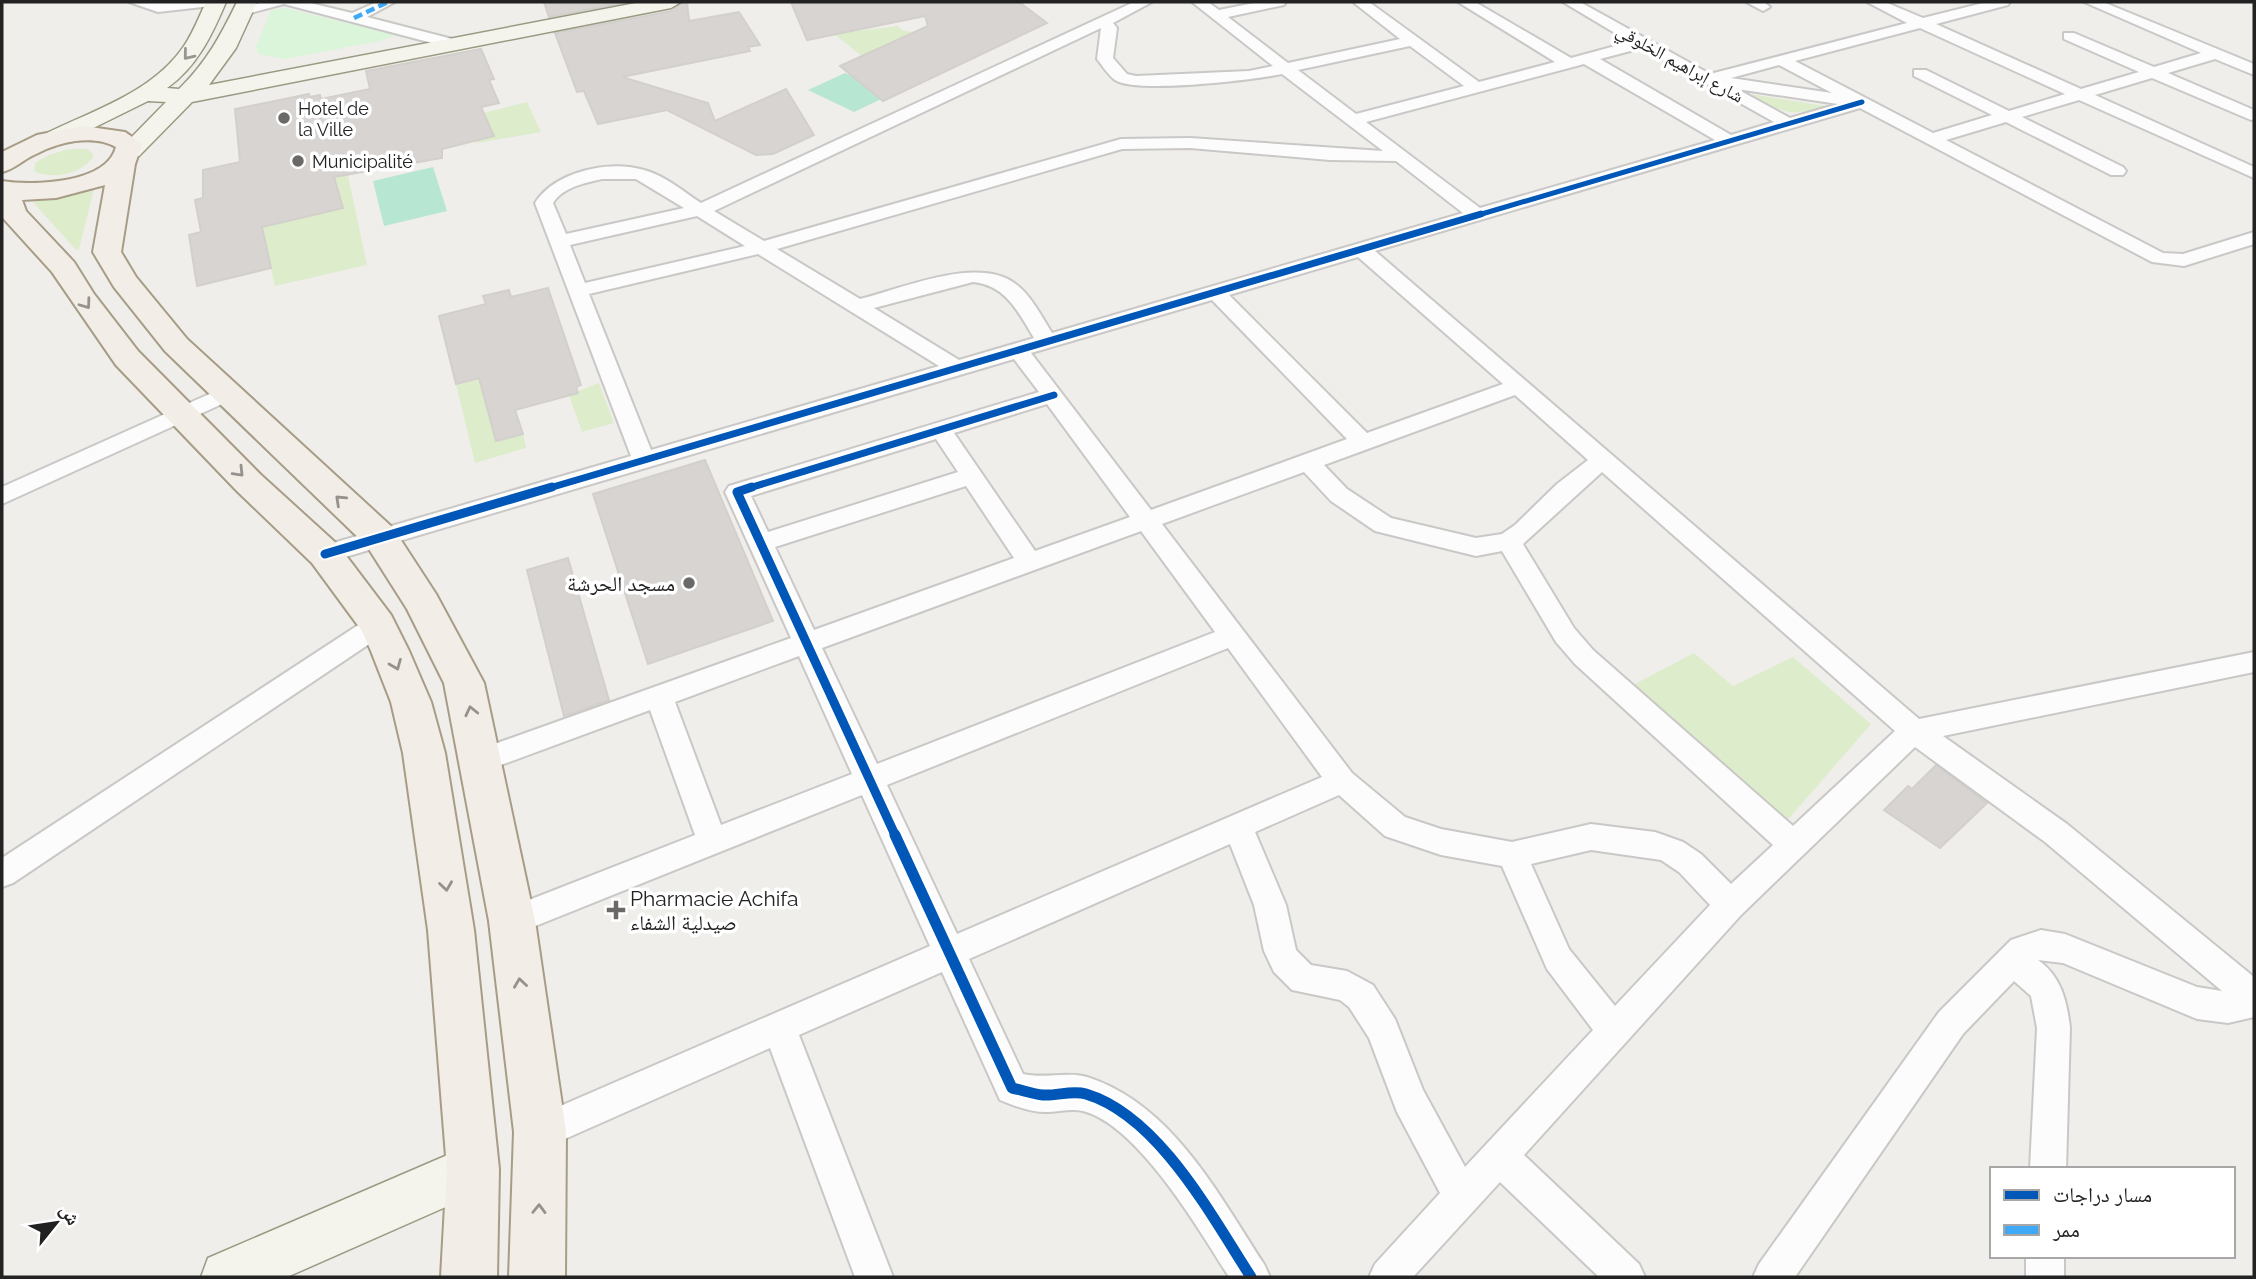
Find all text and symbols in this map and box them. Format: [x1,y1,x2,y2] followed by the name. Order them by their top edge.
[1611,19,1747,111] street label: شارع إبراهيم الخلوقي
[183,47,196,59] one-way arrow
[298,98,369,140] place label: Hotel de la Ville
[276,110,292,126] marker: Hotel de la Ville
[312,151,413,172] place label: Municipalité
[290,153,306,169] marker: Municipalité
[78,296,91,309] one-way arrow
[230,464,243,477] one-way arrow
[335,496,348,508] one-way arrow
[567,571,675,596] place label: مسجد الحرشة
[681,575,697,591] marker: مسجد الحرشة
[388,659,402,671] one-way arrow
[464,705,479,717] one-way arrow
[438,881,453,892] one-way arrow
[630,886,799,935] place label: Pharmacie Achifa صيدلية الشفاء
[608,902,624,918] marker: Pharmacie Achifa صيدلية الشفاء
[513,977,528,989] one-way arrow
[1990,1167,2235,1258] legend
[2053,1182,2152,1207] text: مسار دراجات
[21,1188,91,1258] north arrow
[55,1200,85,1229] text: ش
[531,1203,546,1214] one-way arrow
[2052,1217,2080,1242] text: ممر

